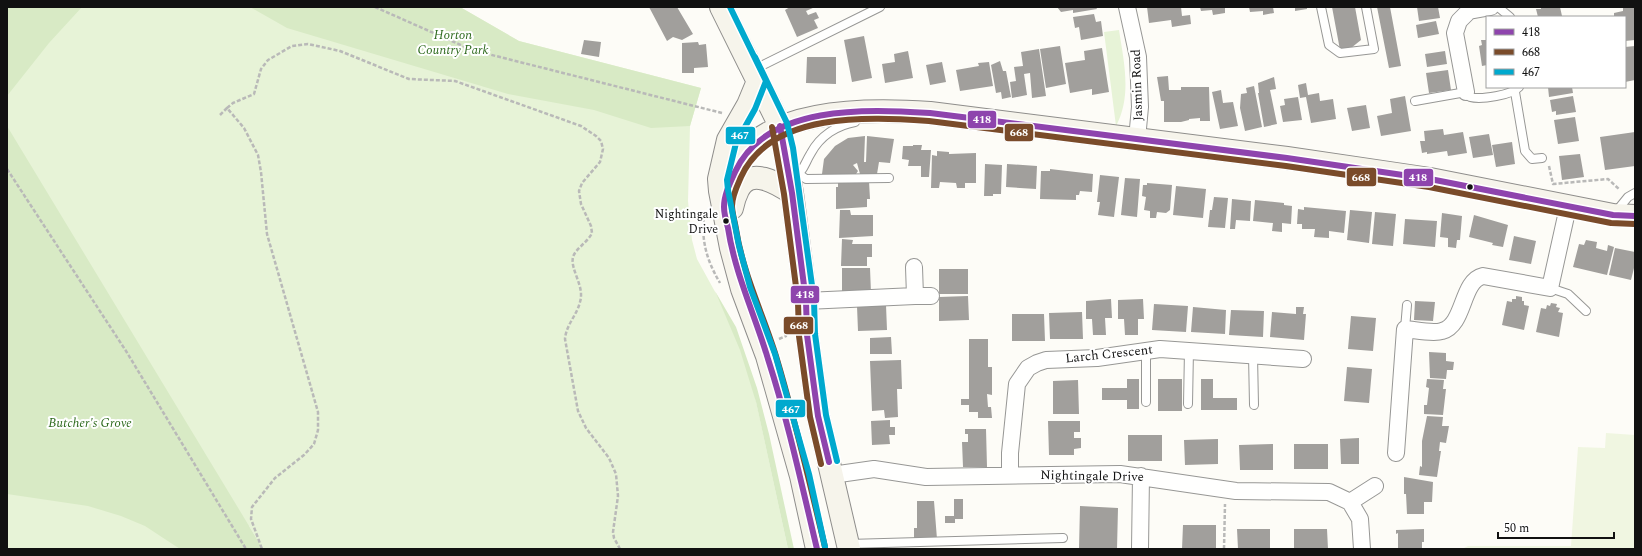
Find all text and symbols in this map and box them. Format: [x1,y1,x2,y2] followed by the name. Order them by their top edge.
[1486,16,1626,88] legend
[1522,23,1540,42] text: 418
[417,25,489,60] park label: Horton Country Park
[1522,43,1540,62] text: 668
[1126,49,1148,121] street label: Jasmin Road
[1522,63,1540,82] text: 467
[967,110,997,129] line badge: 418
[973,111,991,128] text: 418
[1004,123,1034,142] line badge: 668
[1010,124,1028,141] text: 668
[725,126,756,145] line badge: 467
[731,127,749,144] text: 467
[1346,167,1377,187] line badge: 668
[1403,168,1434,187] line badge: 418
[1352,169,1370,186] text: 668
[1409,169,1427,186] text: 418
[1465,182,1475,192] unlabelled marker
[655,205,718,239] place label: Nightingale Drive
[721,216,731,226] marker: Nightingale Drive
[790,285,820,304] line badge: 418
[796,286,814,303] text: 418
[783,316,814,335] line badge: 668
[790,317,808,334] text: 668
[1064,339,1154,369] street label: Larch Crescent
[775,399,806,418] line badge: 467
[782,401,800,418] text: 467
[48,413,132,433] park label: Butcher's Grove
[1040,465,1144,487] street label: Nightingale Drive
[1498,514,1614,540] scale bar
[1504,519,1529,538] text: 50 m

